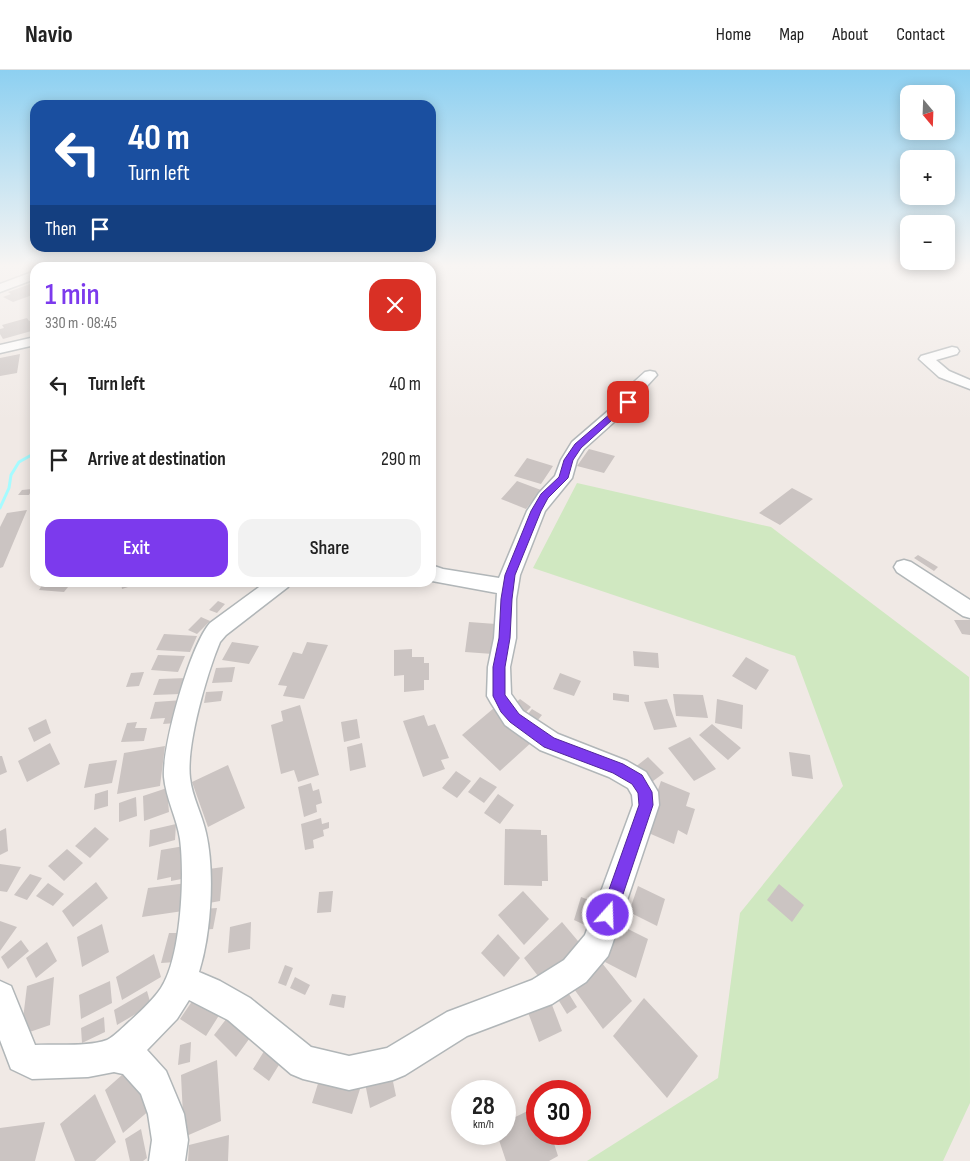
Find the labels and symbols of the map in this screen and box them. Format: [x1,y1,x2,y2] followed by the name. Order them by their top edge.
[900,85,955,140] north arrow
[607,381,649,423] pin
[581,888,633,940] position arrow
[526,1080,591,1145] speed limit sign: 30

